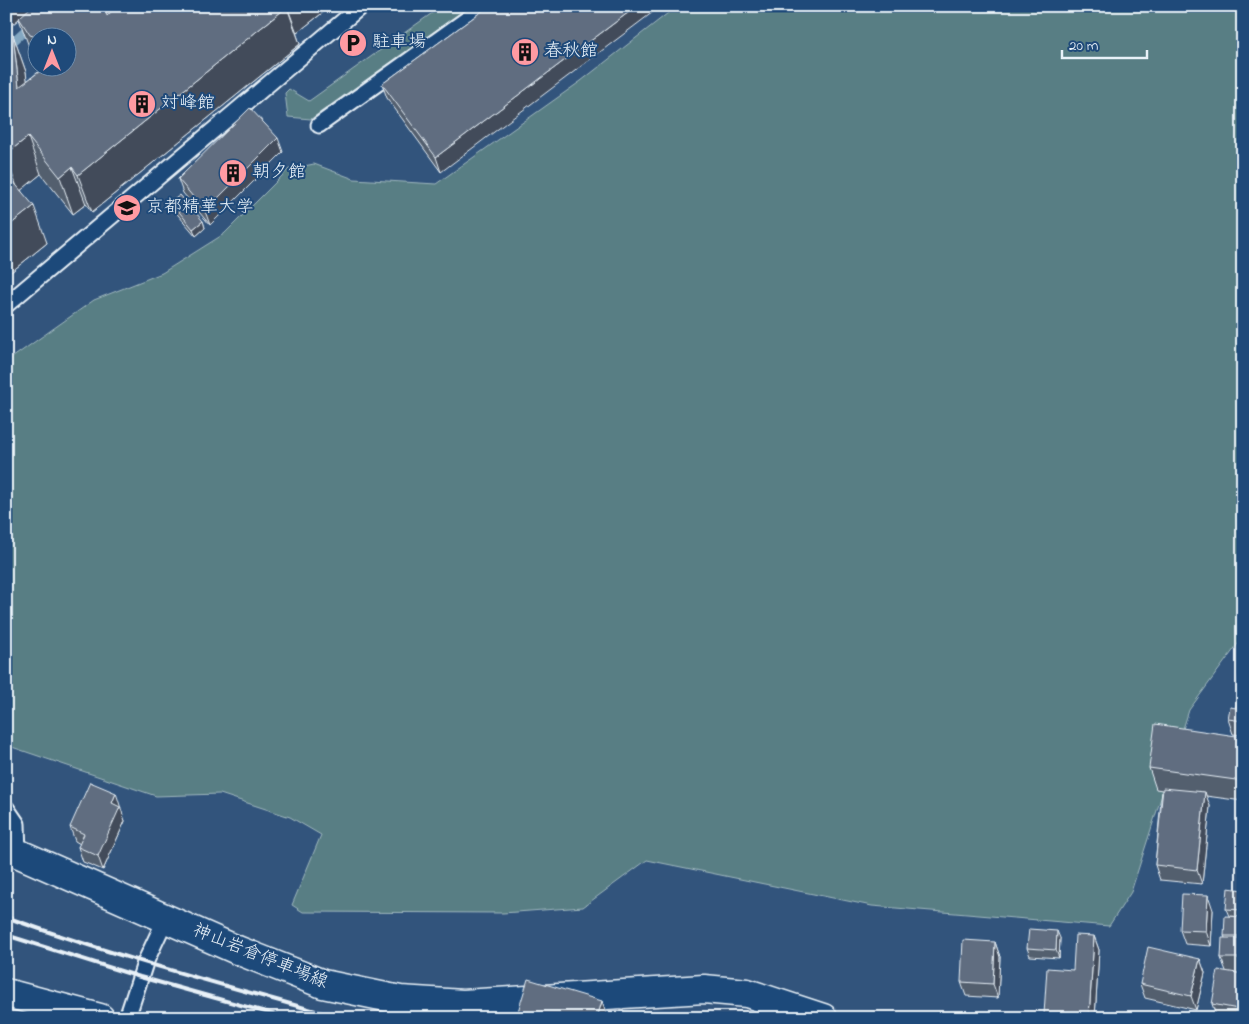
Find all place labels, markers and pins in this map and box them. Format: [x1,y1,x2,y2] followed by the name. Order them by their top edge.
[338,28,368,58] parking icon: 駐車場
[372,30,426,56] place label: 駐車場
[510,37,540,67] building icon: 春秋館
[544,39,598,65] place label: 春秋館
[127,89,157,119] building icon: 対峰館
[161,91,215,117] place label: 対峰館
[218,158,248,188] building icon: 朝夕館
[252,160,306,186] place label: 朝夕館
[112,193,142,223] school or university icon: 京都精華大学
[146,195,254,221] place label: 京都精華大学

